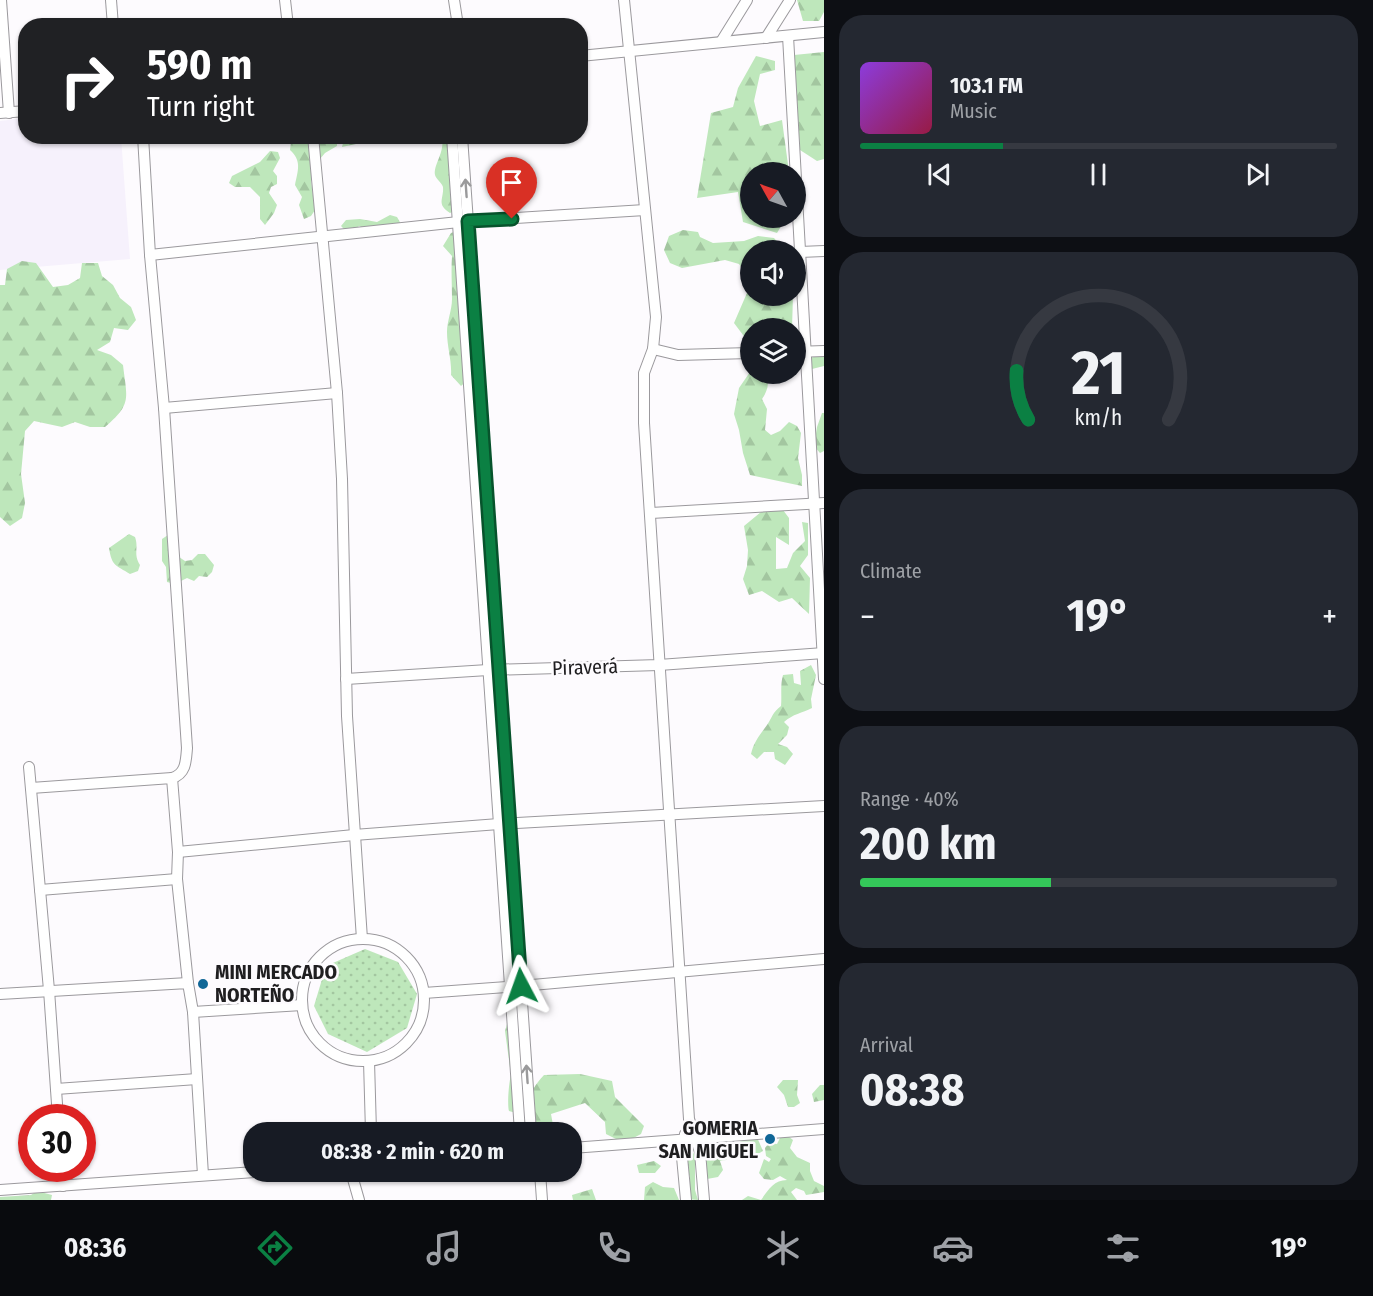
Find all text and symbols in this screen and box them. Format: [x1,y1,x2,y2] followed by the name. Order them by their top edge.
[147,40,252,90] text: 590 m
[48,42,126,120] icon: right
[950,72,1023,99] text: 103.1 FM
[147,91,255,123] text: Turn right
[950,99,997,123] text: Music
[486,157,537,219] pin
[923,158,956,191] icon: previous
[1082,158,1115,191] icon: pause
[1241,158,1274,191] icon: next
[740,162,806,228] north arrow
[740,162,806,384] map controls
[495,166,528,199] icon: arrive
[460,179,471,199] one-way arrow
[740,240,806,306] button: sound
[740,318,806,384] button: layers
[1070,336,1126,411] text: 21
[1075,405,1122,431] text: km/h
[860,559,922,583] text: Climate
[1067,589,1130,643] text: 19°
[860,597,875,637] text: −
[1322,597,1337,637] text: +
[551,654,619,680] street label: Piraverá
[860,787,959,811] text: Range · 40%
[860,817,997,871] text: 200 km
[489,954,553,1018] position arrow
[215,960,337,1007] place label: MINI MERCADO NORTEÑO
[196,977,210,991] marker: MINI MERCADO NORTEÑO
[860,1033,913,1057] text: Arrival
[860,1063,964,1117] text: 08:38
[521,1065,532,1085] one-way arrow
[18,1104,96,1182] speed limit sign: 30
[659,1116,759,1163] place label: GOMERIA SAN MIGUEL
[763,1132,777,1146] marker: GOMERIA SAN MIGUEL
[321,1138,504,1165] text: 08:38 · 2 min · 620 m
[254,1227,296,1269] icon: directions
[423,1227,465,1269] icon: music
[593,1227,635,1269] icon: phone
[762,1227,804,1269] icon: climate
[932,1227,974,1269] icon: car
[1102,1227,1144,1269] icon: filters
[64,1232,126,1264] text: 08:36
[1271,1232,1309,1264] text: 19°

